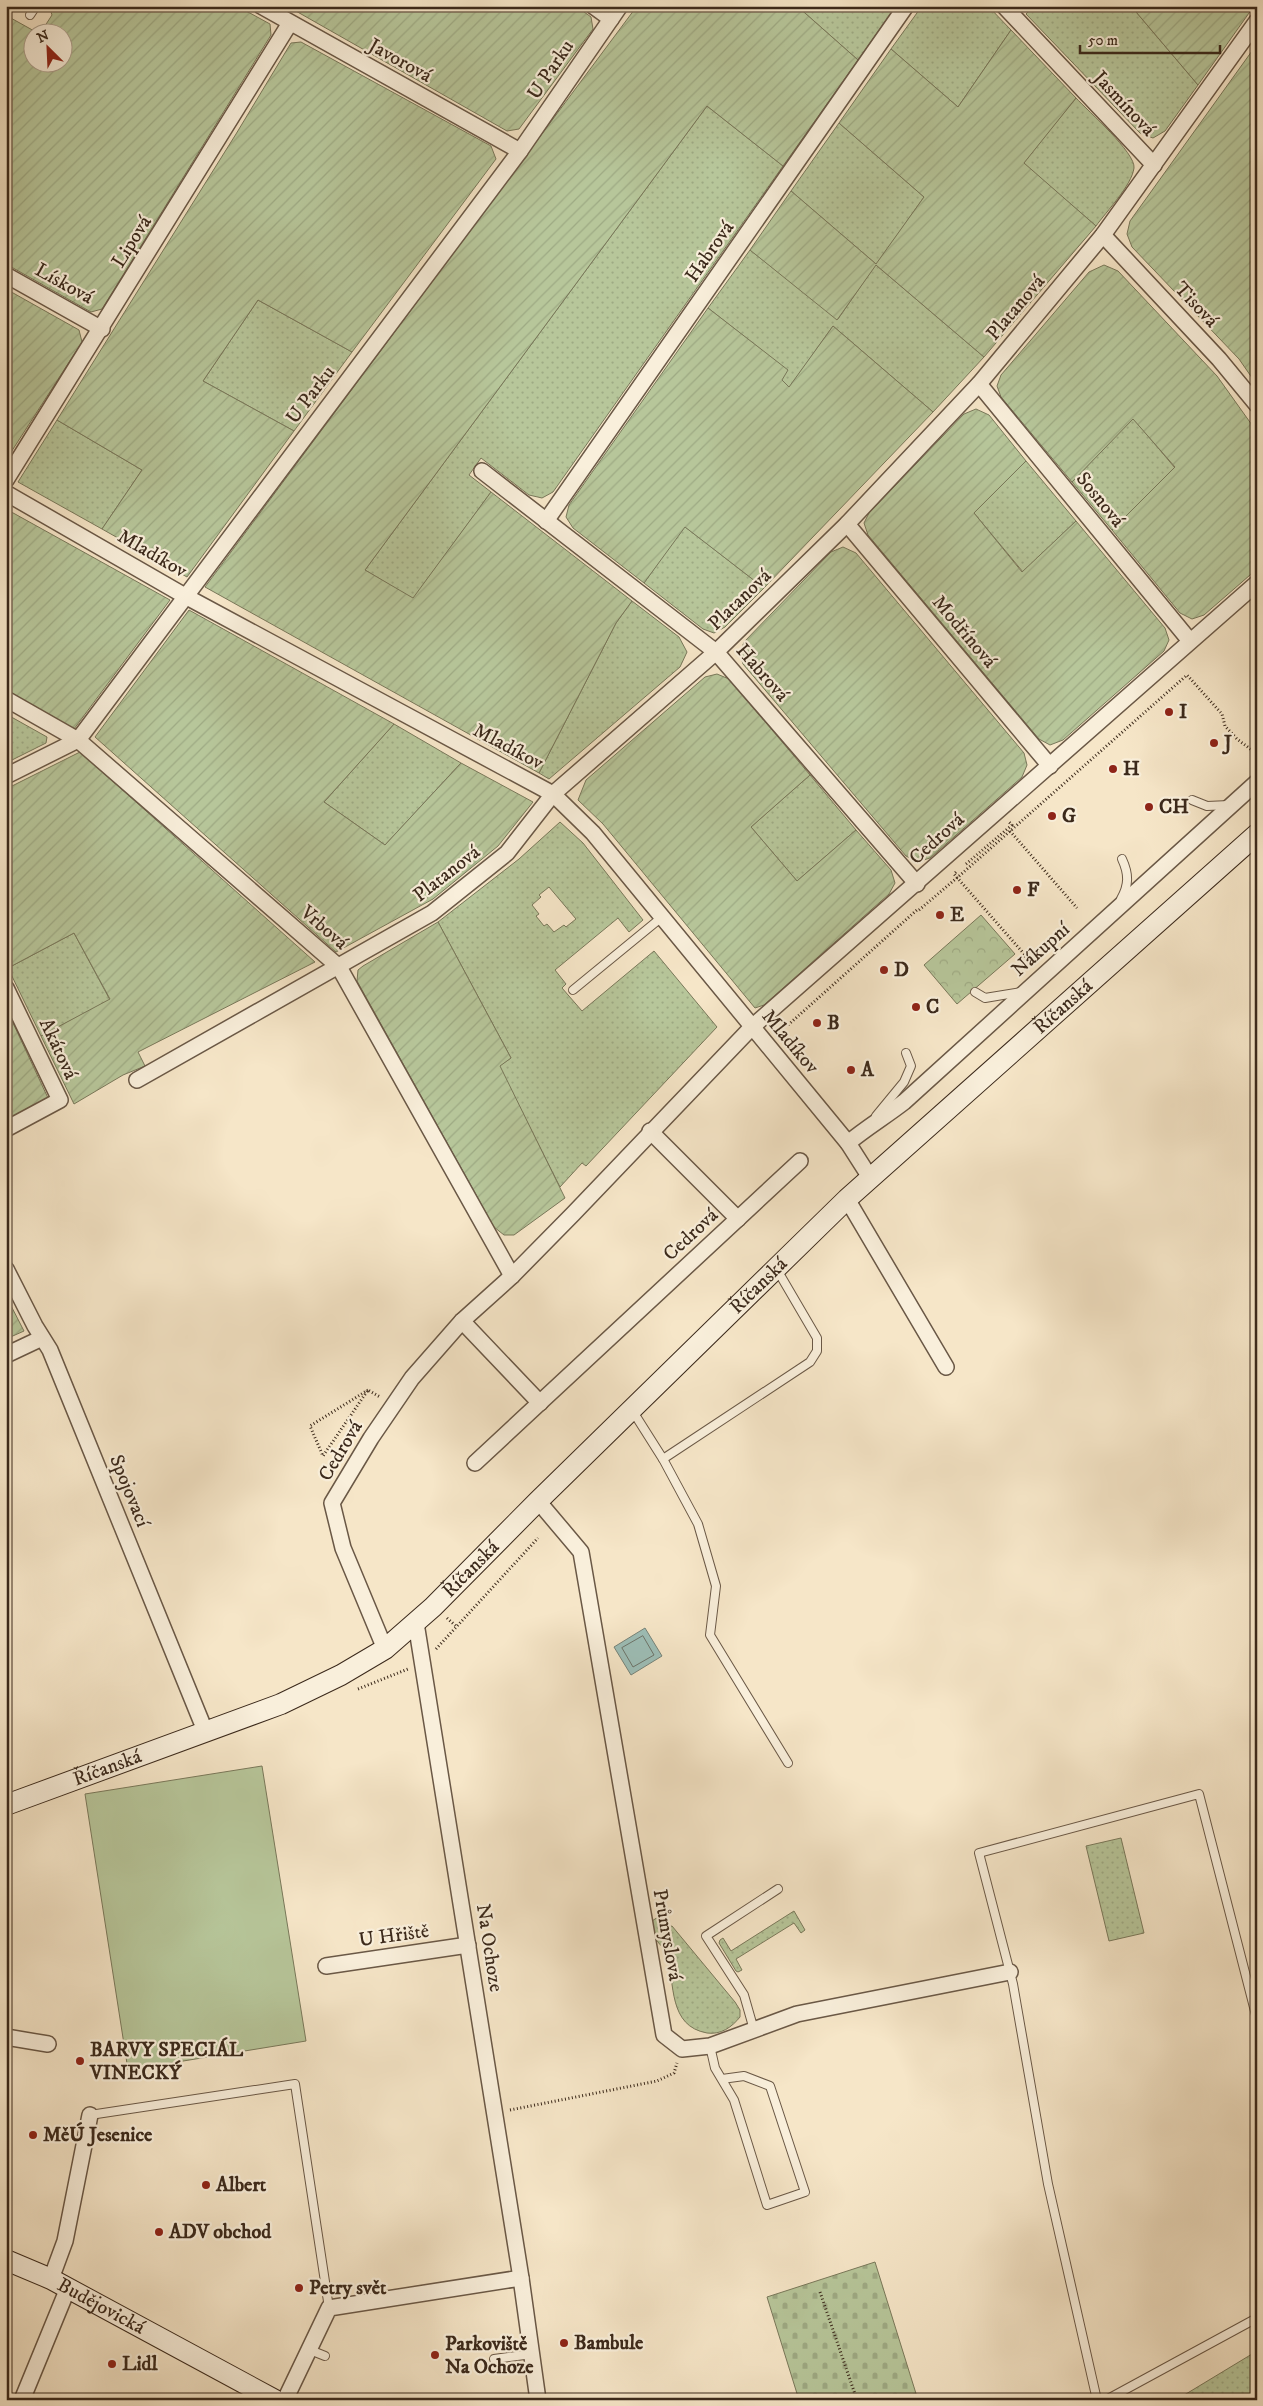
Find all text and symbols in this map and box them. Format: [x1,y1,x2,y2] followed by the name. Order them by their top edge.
[22,22,72,72] north arrow
[1080,22,1220,54] scale bar
[34,26,52,48] text: N
[1088,31,1118,50] text: 50 m
[362,32,437,89] street label: Javorová
[522,35,580,105] street label: U Parku
[1086,65,1161,142] street label: Jasmínová
[106,211,158,273] street label: Lipová
[680,216,740,287] street label: Habrová
[30,258,98,310] street label: Lísková
[981,270,1051,346] street label: Platanová
[1168,277,1224,334] street label: Tisová
[281,361,341,429] street label: U Parku
[1070,467,1130,533] street label: Sosnová
[113,524,191,584] street label: Mladíkov
[703,563,777,636] street label: Platanová
[926,590,1002,674] street label: Modřínová
[730,639,794,708] street label: Habrová
[1179,700,1187,725] place label: I
[1163,706,1175,718] marker: I
[468,718,548,776] street label: Mladíkov
[1222,731,1232,756] place label: J
[1208,737,1220,749] marker: J
[1123,757,1140,782] place label: H
[1107,763,1119,775] marker: H
[1159,795,1189,820] place label: CH
[1143,801,1155,813] marker: CH
[1062,804,1076,829] place label: G
[904,807,970,870] street label: Cedrová
[1046,810,1058,822] marker: G
[408,840,486,908] street label: Platanová
[1027,878,1040,903] place label: F
[1011,884,1023,896] marker: F
[294,900,353,956] street label: Vrbová
[950,903,964,928] place label: E
[934,909,946,921] marker: E
[1007,917,1076,983] street label: Nákupní
[894,958,909,983] place label: D
[878,964,890,976] marker: D
[1027,973,1098,1040] street label: Říčanská
[926,995,939,1020] place label: C
[910,1001,922,1013] marker: C
[756,1005,824,1079] street label: Mladíkov
[827,1011,840,1036] place label: B
[33,1014,83,1084] street label: Akátová
[811,1017,823,1029] marker: B
[860,1058,875,1083] place label: A
[845,1064,857,1076] marker: A
[658,1203,724,1267] street label: Cedrová
[724,1251,793,1319] street label: Říčanská
[313,1416,369,1486] street label: Cedrová
[103,1451,155,1532] street label: Spojovací
[436,1535,505,1603] street label: Říčanská
[69,1744,146,1792] street label: Říčanská
[647,1887,687,1983] street label: Průmyslová
[470,1902,508,1994] street label: Na Ochoze
[357,1919,431,1953] street label: U Hřiště
[89,2037,244,2086] place label: BARVY SPECIÁL VINECKÝ
[74,2055,86,2067] marker: BARVY SPECIÁL VINECKÝ
[43,2122,153,2148] place label: MěÚ Jesenice
[27,2129,39,2141] marker: MěÚ Jesenice
[215,2173,267,2198] place label: Albert
[200,2179,212,2191] marker: Albert
[168,2220,272,2245] place label: ADV obchod
[153,2226,165,2238] marker: ADV obchod
[53,2272,150,2340] street label: Budějovická
[309,2276,387,2301] place label: Petry svět
[293,2282,305,2294] marker: Petry svět
[574,2331,644,2356] place label: Bambule
[445,2332,534,2380] place label: Parkoviště Na Ochoze
[558,2337,570,2349] marker: Bambule
[429,2349,441,2361] marker: Parkoviště Na Ochoze
[122,2352,159,2377] place label: Lidl
[106,2358,118,2370] marker: Lidl

